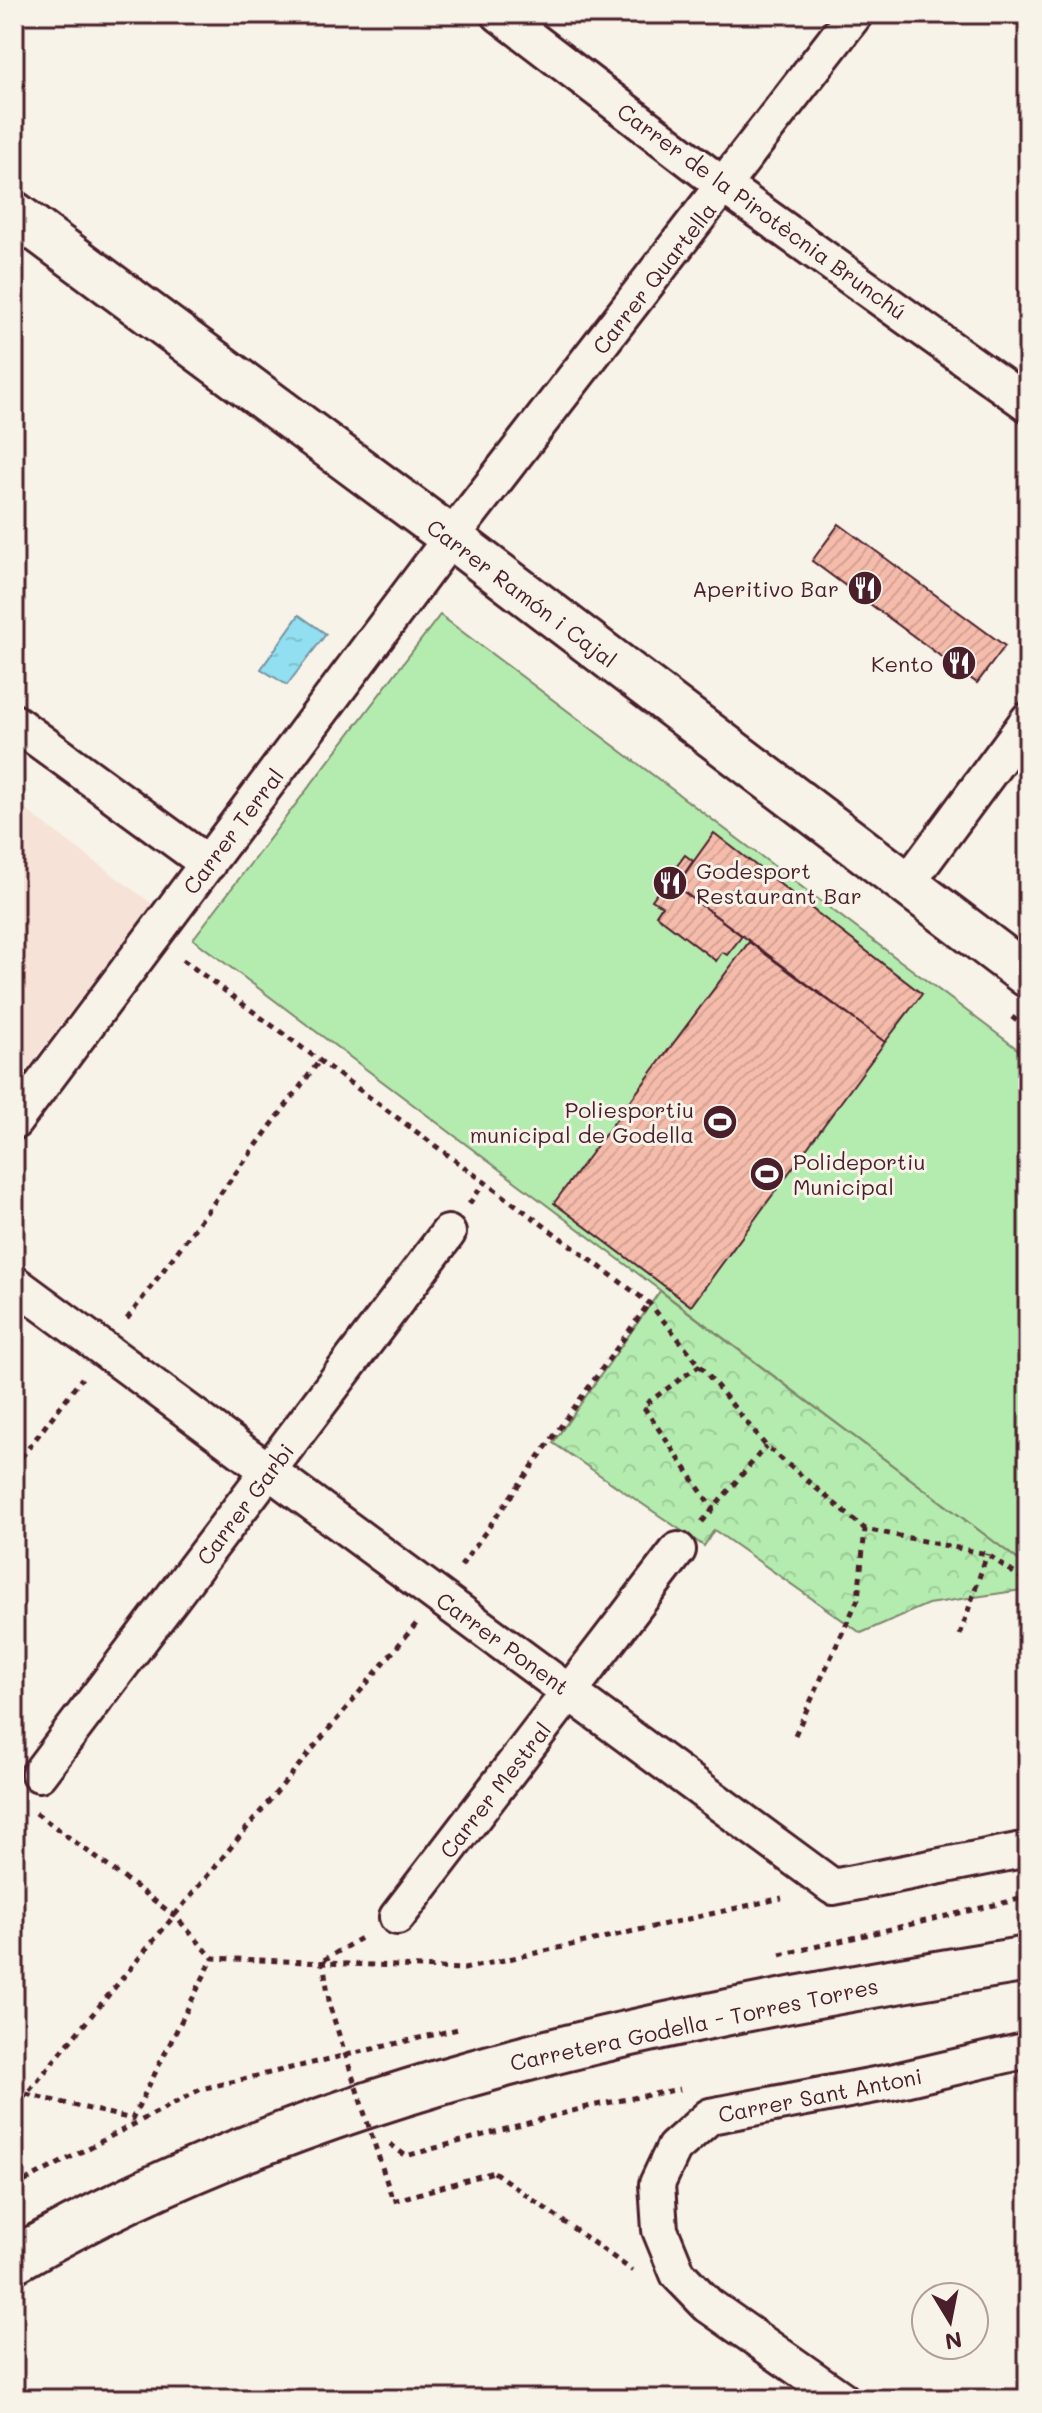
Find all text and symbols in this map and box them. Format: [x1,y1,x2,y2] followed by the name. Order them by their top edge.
[612,96,912,326] street label: Carrer de la Pirotècnia Brunchú
[586,196,722,360] street label: Carrer Quartella
[421,512,623,674] street label: Carrer Ramón i Cajal
[846,569,884,607] restaurant icon: Aperitivo Bar
[692,574,839,603] place label: Aperitivo Bar
[940,644,978,682] restaurant icon: Kento
[871,649,933,678] place label: Kento
[176,762,290,900] street label: Carrer Terral
[696,856,862,910] place label: Godesport Restaurant Bar
[651,864,689,902] restaurant icon: Godesport Restaurant Bar
[470,1095,694,1149] place label: Poliesportiu municipal de Godella
[701,1103,739,1141] sports icon: Poliesportiu municipal de Godella
[793,1147,925,1201] place label: Polideportiu Municipal
[748,1155,786,1193] sports icon: Polideportiu Municipal
[190,1437,300,1571] street label: Carrer Garbi
[431,1585,575,1701] street label: Carrer Ponent
[433,1716,557,1864] street label: Carrer Mestral
[507,1971,881,2077] street label: Carretera Godella - Torres Torres
[716,2061,924,2129] street label: Carrer Sant Antoni
[910,2281,990,2361] north arrow
[943,2325,964,2357] text: N

